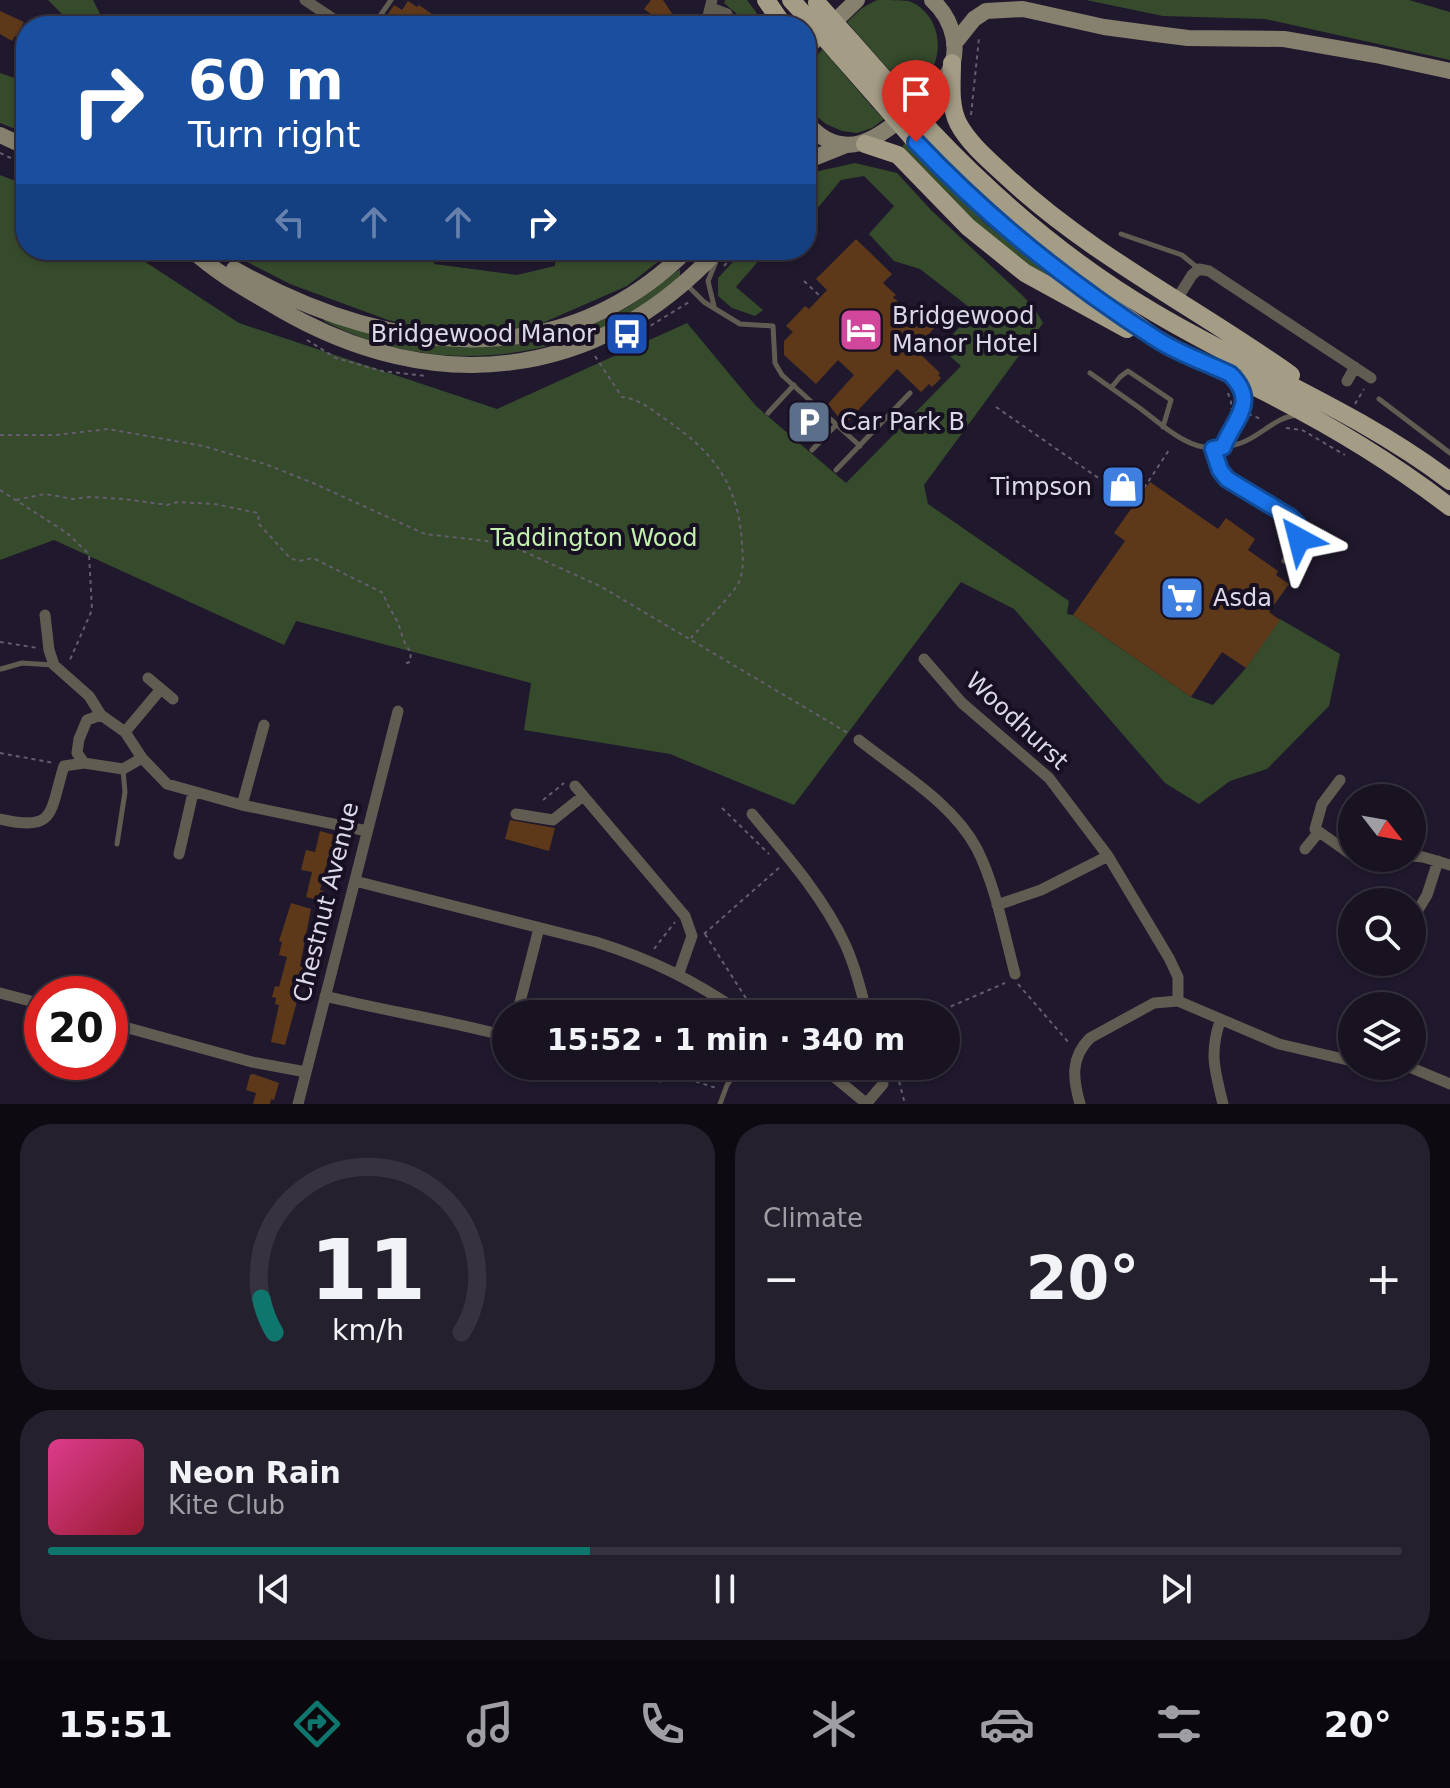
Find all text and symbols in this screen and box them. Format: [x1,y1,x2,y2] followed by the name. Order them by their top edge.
[188,47,344,112] text: 60 m
[56,48,160,152] icon: right
[882,60,950,142] pin
[894,72,938,116] icon: arrive
[188,114,360,155] text: Turn right
[268,200,312,244] icon: left
[352,200,396,244] icon: ahead
[436,200,480,244] icon: ahead
[520,200,564,244] icon: right
[892,302,1038,358] place label: Bridgewood Manor Hotel
[837,306,885,354] hotel icon: Bridgewood Manor Hotel
[603,310,651,358] bus stop icon: Bridgewood Manor
[371,320,596,348] place label: Bridgewood Manor
[785,398,833,446] parking icon: Car Park B
[840,408,965,436] place label: Car Park B
[1099,463,1147,511] shop icon: Timpson
[989,473,1092,501] place label: Timpson
[1257,497,1341,581] position arrow
[490,524,697,552] park label: Taddington Wood
[1158,574,1206,622] supermarket icon: Asda
[1213,584,1272,612] place label: Asda
[960,667,1074,775] street label: Woodhurst
[1338,784,1426,872] north arrow
[1338,784,1426,1080] map controls
[288,799,364,1005] street label: Chestnut Avenue
[1338,888,1426,976] button: search
[24,976,128,1080] speed limit sign: 20
[1338,992,1426,1080] button: layers
[547,1022,905,1057] text: 15:52 · 1 min · 340 m
[763,1203,863,1233] text: Climate
[310,1222,425,1319] text: 11
[1026,1243,1139,1313] text: 20°
[763,1253,800,1304] text: −
[1365,1253,1402,1304] text: +
[331,1313,404,1347] text: km/h
[168,1455,341,1490] text: Neon Rain
[168,1490,285,1520] text: Kite Club
[252,1567,296,1611] icon: previous
[703,1567,747,1611] icon: pause
[1154,1567,1198,1611] icon: next
[289,1696,345,1752] icon: directions
[462,1696,518,1752] icon: music
[634,1696,690,1752] icon: phone
[806,1696,862,1752] icon: climate
[979,1696,1035,1752] icon: car
[1151,1696,1207,1752] icon: filters
[58,1704,173,1745] text: 15:51
[1324,1704,1392,1745] text: 20°

